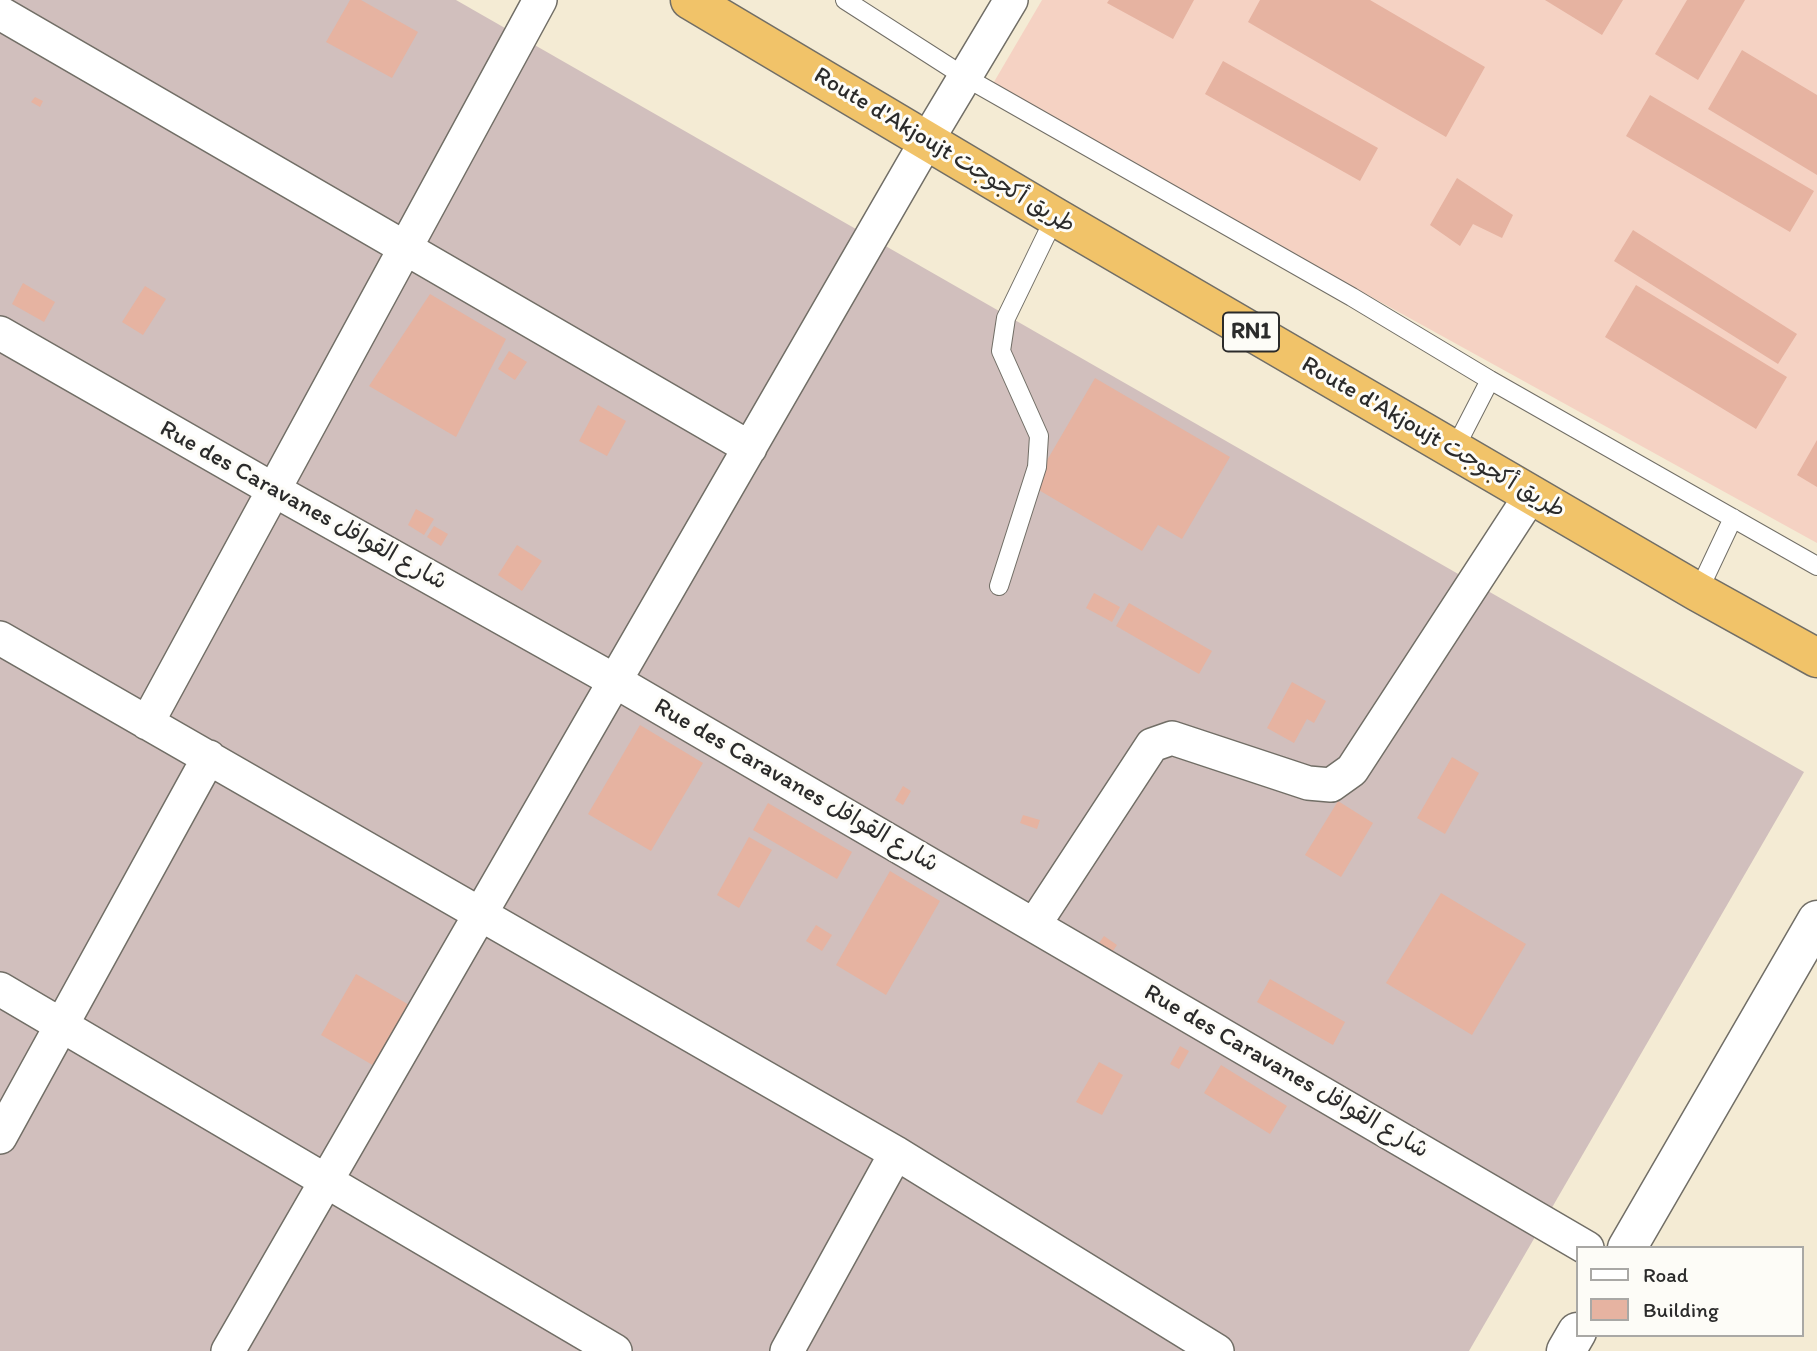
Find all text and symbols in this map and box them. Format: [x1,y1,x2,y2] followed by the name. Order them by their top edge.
[808,62,1080,240] street label: Route d'Akjoujt طريق أكجوجت
[1223,312,1279,352] road number: RN1
[1296,351,1570,525] street label: Route d'Akjoujt طريق أكجوجت
[154,415,452,597] street label: Rue des Caravanes شارع القوافل
[649,693,943,879] street label: Rue des Caravanes شارع القوافل
[1139,979,1433,1165] street label: Rue des Caravanes شارع القوافل
[1576,1246,1803,1337] legend
[1643,1262,1688,1287] text: Road
[1643,1297,1719,1322] text: Building

